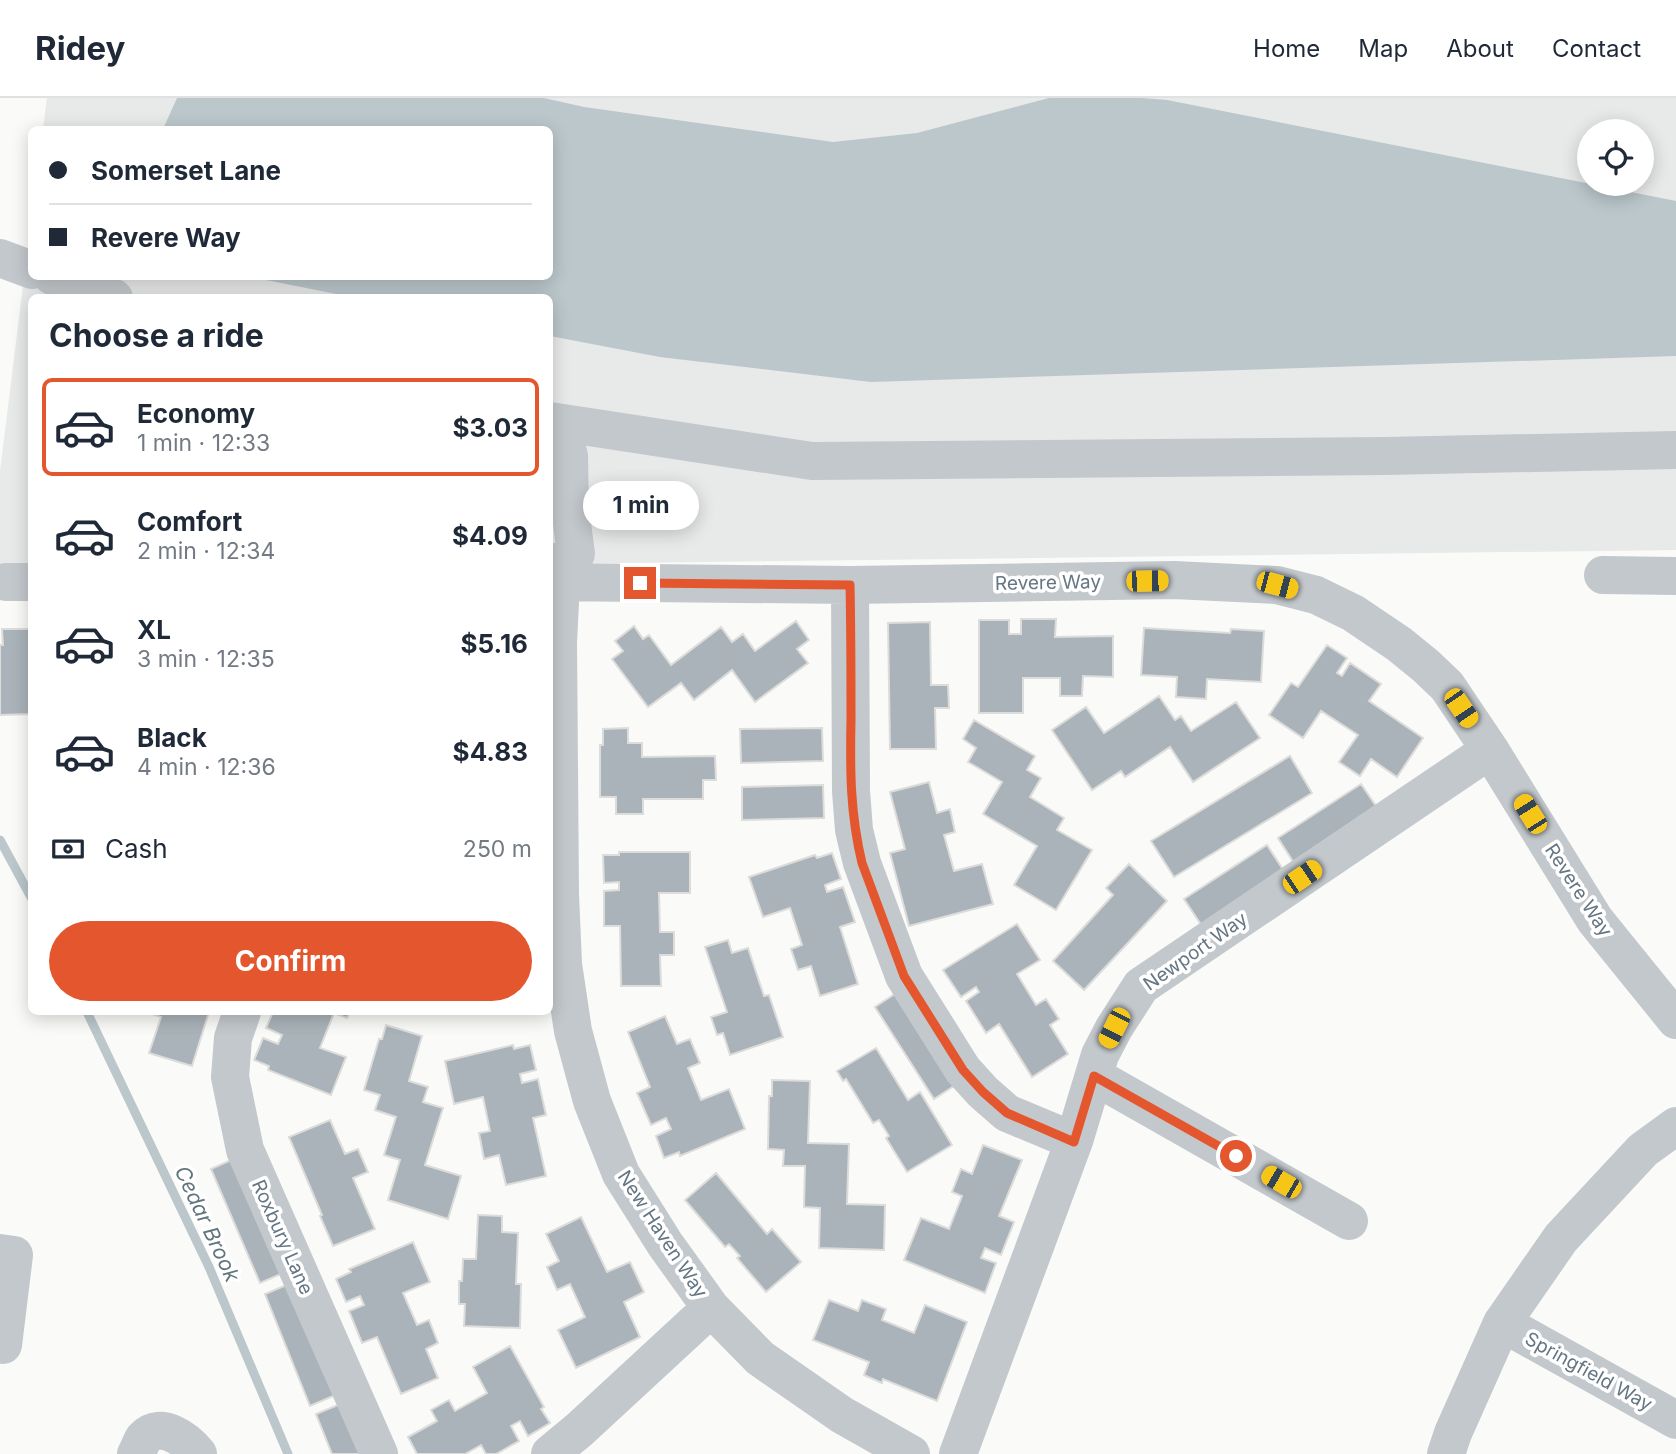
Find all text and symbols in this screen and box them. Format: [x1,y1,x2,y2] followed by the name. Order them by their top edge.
[35,28,125,68] text: Ridey
[1253,34,1320,63] text: Home
[1358,34,1408,63] text: Map
[1446,34,1514,63] text: About
[1552,34,1641,63] text: Contact
[1577,119,1654,196] map controls
[1577,119,1654,196] button: locate
[91,155,281,186] text: Somerset Lane
[91,222,241,253] text: Revere Way
[49,316,264,355] text: Choose a ride
[53,396,116,459] icon: car
[137,398,255,429] text: Economy
[453,412,528,443] text: $3.03
[137,429,270,457] text: 1 min · 12:33
[582,482,698,531] callout: 1 min
[613,491,669,519] text: 1 min
[53,504,116,567] icon: car
[137,506,242,537] text: Comfort
[452,520,528,551] text: $4.09
[137,537,275,565] text: 2 min · 12:34
[624,567,656,599] route end
[1254,569,1301,601] car
[995,570,1102,595] street label: Revere Way
[1126,570,1169,592] car
[53,612,116,675] icon: car
[137,614,171,645] text: XL
[461,628,528,659] text: $5.16
[137,645,275,673] text: 3 min · 12:35
[1441,685,1482,731] car
[53,720,116,783] icon: car
[137,722,207,753] text: Black
[453,736,528,767] text: $4.83
[137,753,276,781] text: 4 min · 12:36
[1510,791,1551,837] car
[49,830,87,868] icon: cash
[105,833,168,864] text: Cash
[463,835,532,863] text: 250 m
[1540,840,1617,941] street label: Revere Way
[1279,857,1326,897] car
[1139,907,1252,996] street label: Newport Way
[49,921,532,1001] button: Confirm
[1096,1005,1133,1051] car
[1220,1140,1252,1172] route start
[170,1162,245,1286] water label: Cedar Brook
[1258,1162,1305,1202] car
[613,1166,712,1303] street label: New Haven Way
[247,1176,318,1298] street label: Roxbury Lane
[1521,1327,1657,1416] street label: Springfield Way

